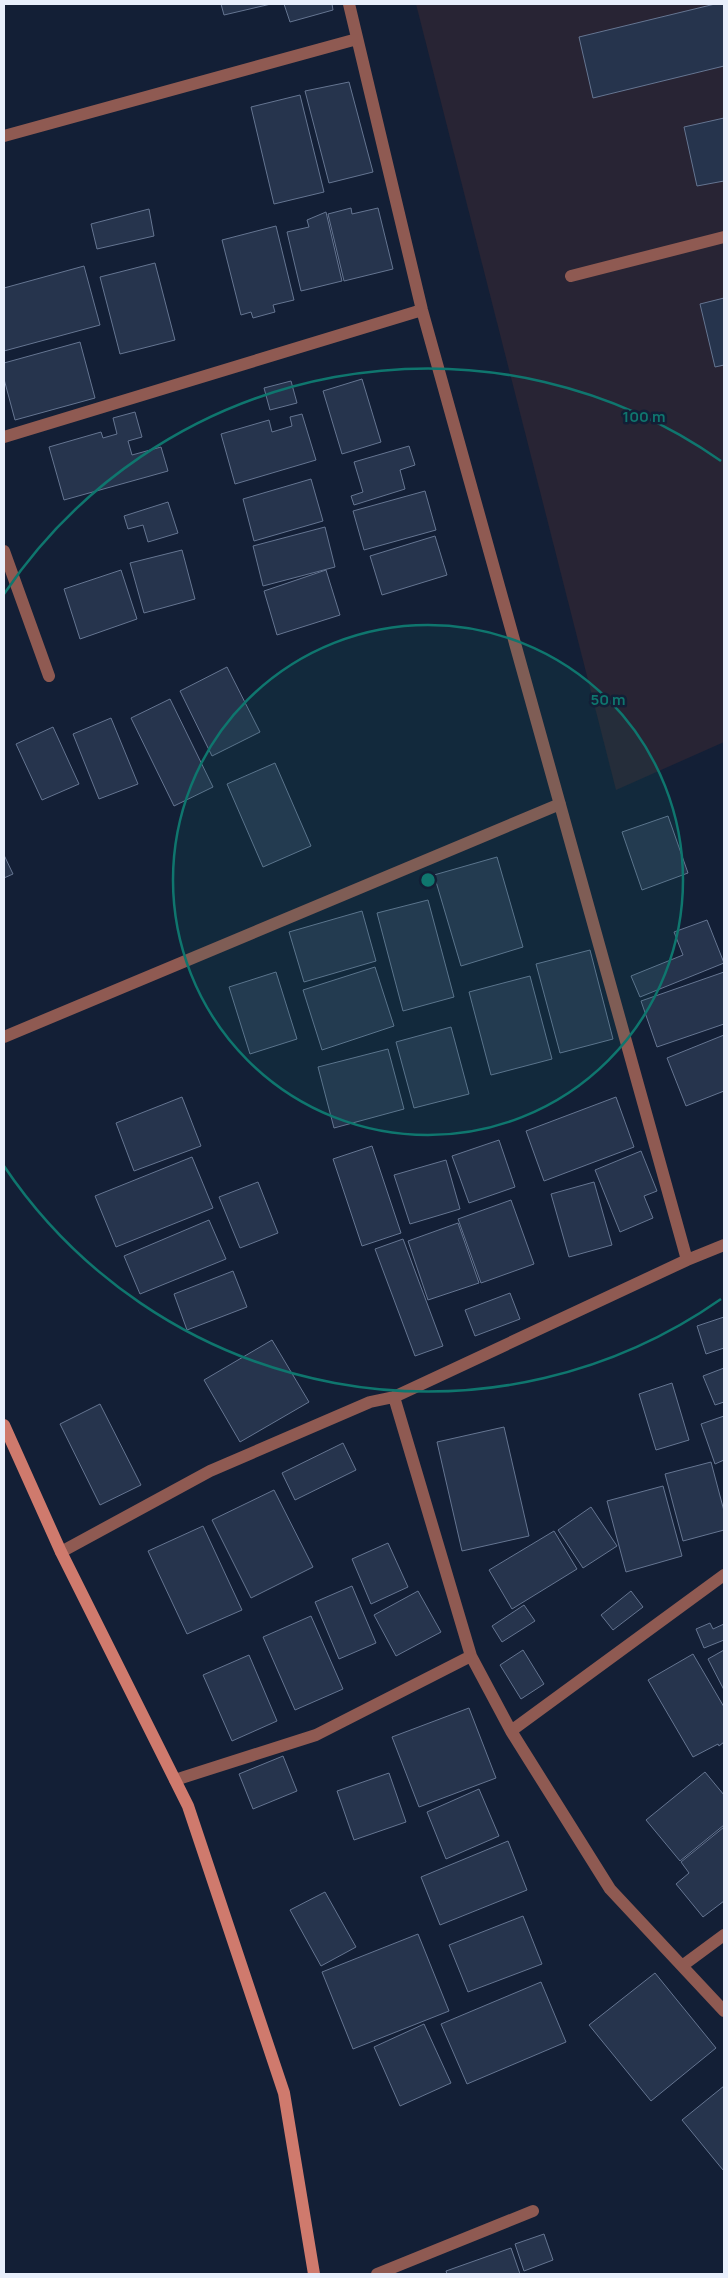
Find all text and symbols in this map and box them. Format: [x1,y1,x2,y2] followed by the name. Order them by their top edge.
[623,406,665,427] text: 100 m
[590,689,626,710] text: 50 m
[419,871,437,889] centre of rings

